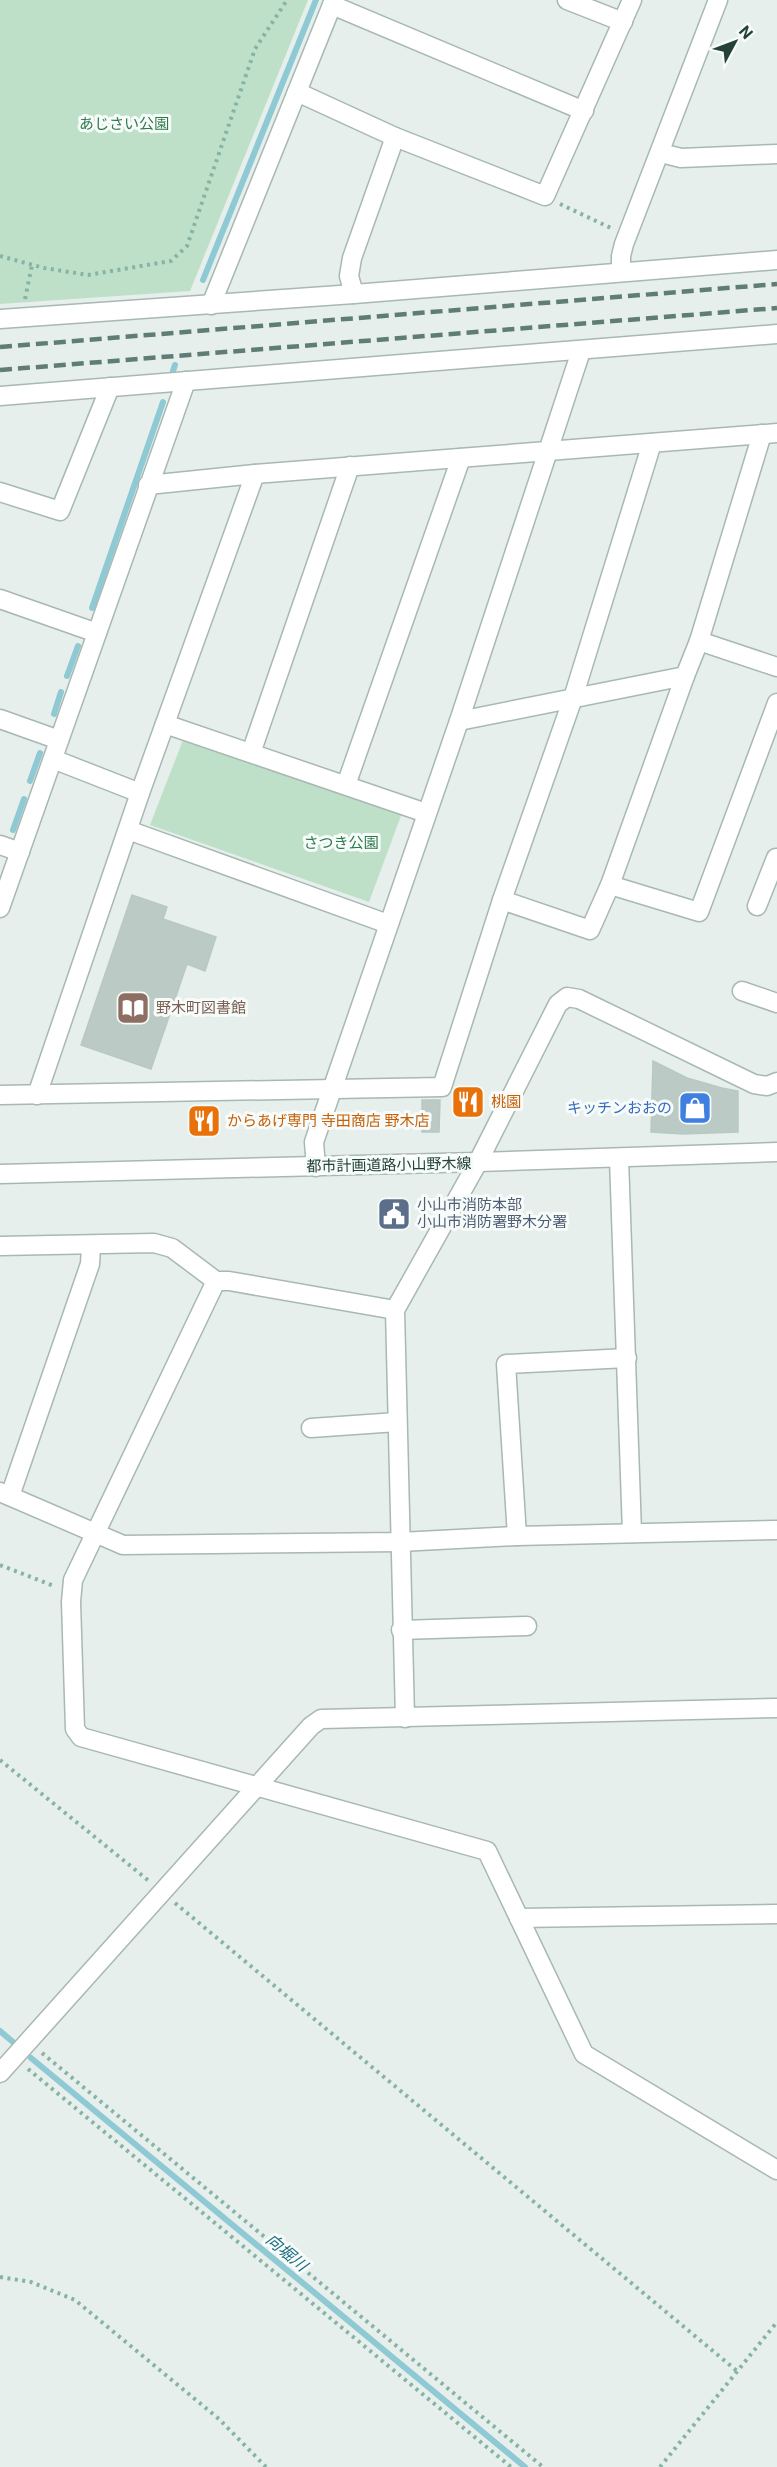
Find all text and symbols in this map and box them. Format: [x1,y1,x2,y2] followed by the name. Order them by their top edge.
[705,12,765,72] north arrow
[735,22,757,43] text: N
[79,115,169,133] park label: あじさい公園
[303,834,379,852] park label: さつき公園
[115,990,151,1026] library icon: 野木町図書館
[156,999,246,1017] place label: 野木町図書館
[450,1084,486,1120] restaurant icon: 桃園
[677,1090,713,1126] shop icon: キッチンおおの
[491,1093,521,1111] place label: 桃園
[567,1099,672,1117] place label: キッチンおおの
[186,1103,222,1139] restaurant icon: からあげ専門 寺田商店 野木店
[227,1112,429,1130] place label: からあげ専門 寺田商店 野木店
[306,1155,472,1175] street label: 都市計画道路小山野木線
[376,1196,412,1232] public building icon: 小山市消防本部 小山市消防署野木分署
[417,1196,567,1231] place label: 小山市消防本部 小山市消防署野木分署
[262,2230,313,2276] water label: 向堀川

